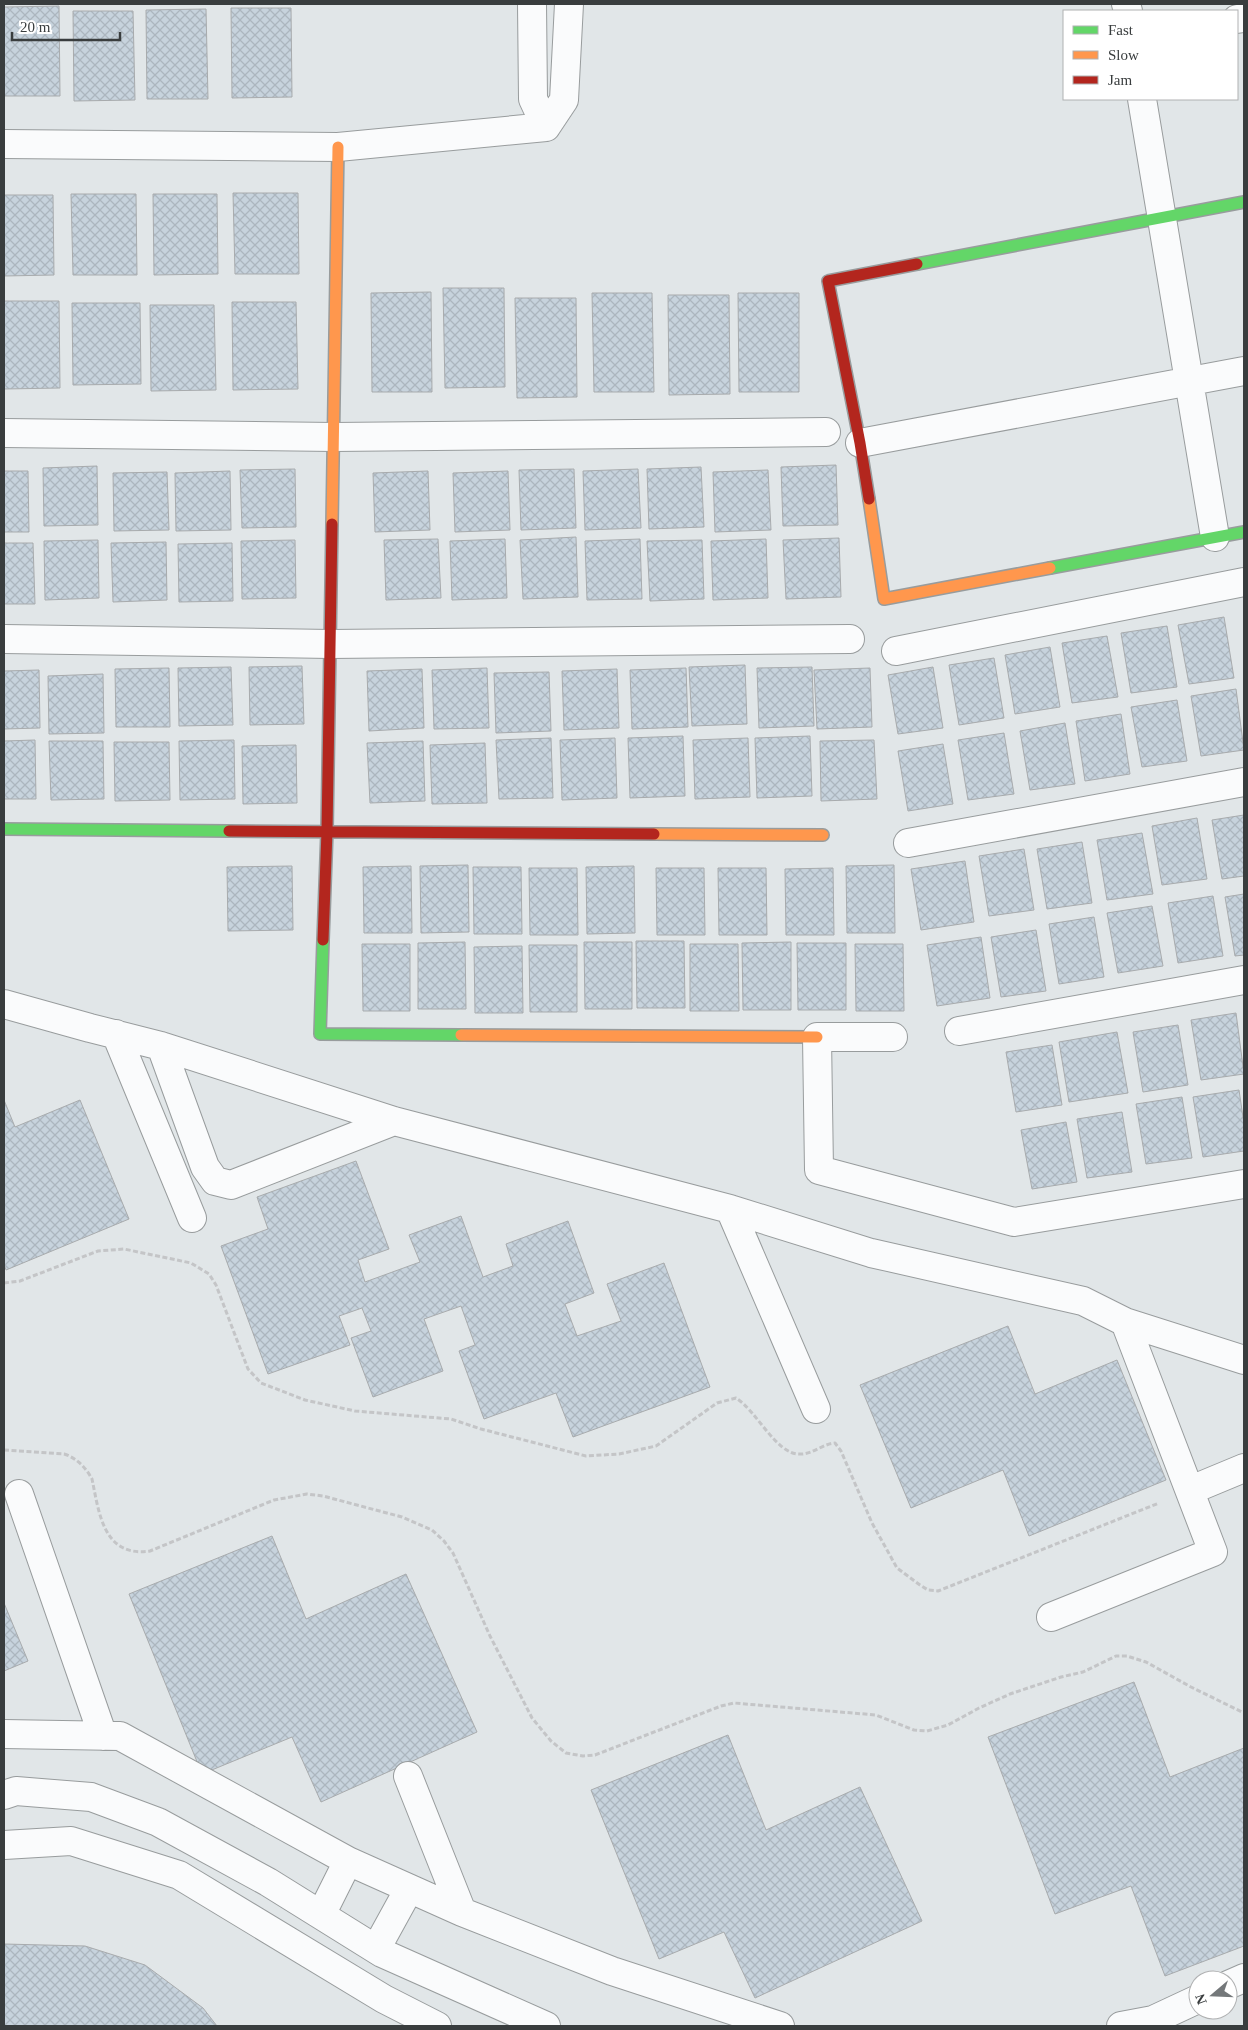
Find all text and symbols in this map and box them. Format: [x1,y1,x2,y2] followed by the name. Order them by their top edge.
[12,10,120,42] scale bar
[1063,10,1238,100] legend
[20,19,51,35] text: 20 m
[1108,22,1134,38] text: Fast
[1108,47,1139,63] text: Slow
[1108,72,1132,88] text: Jam
[1188,1970,1238,2020] north arrow
[1192,1992,1210,2006] text: N

